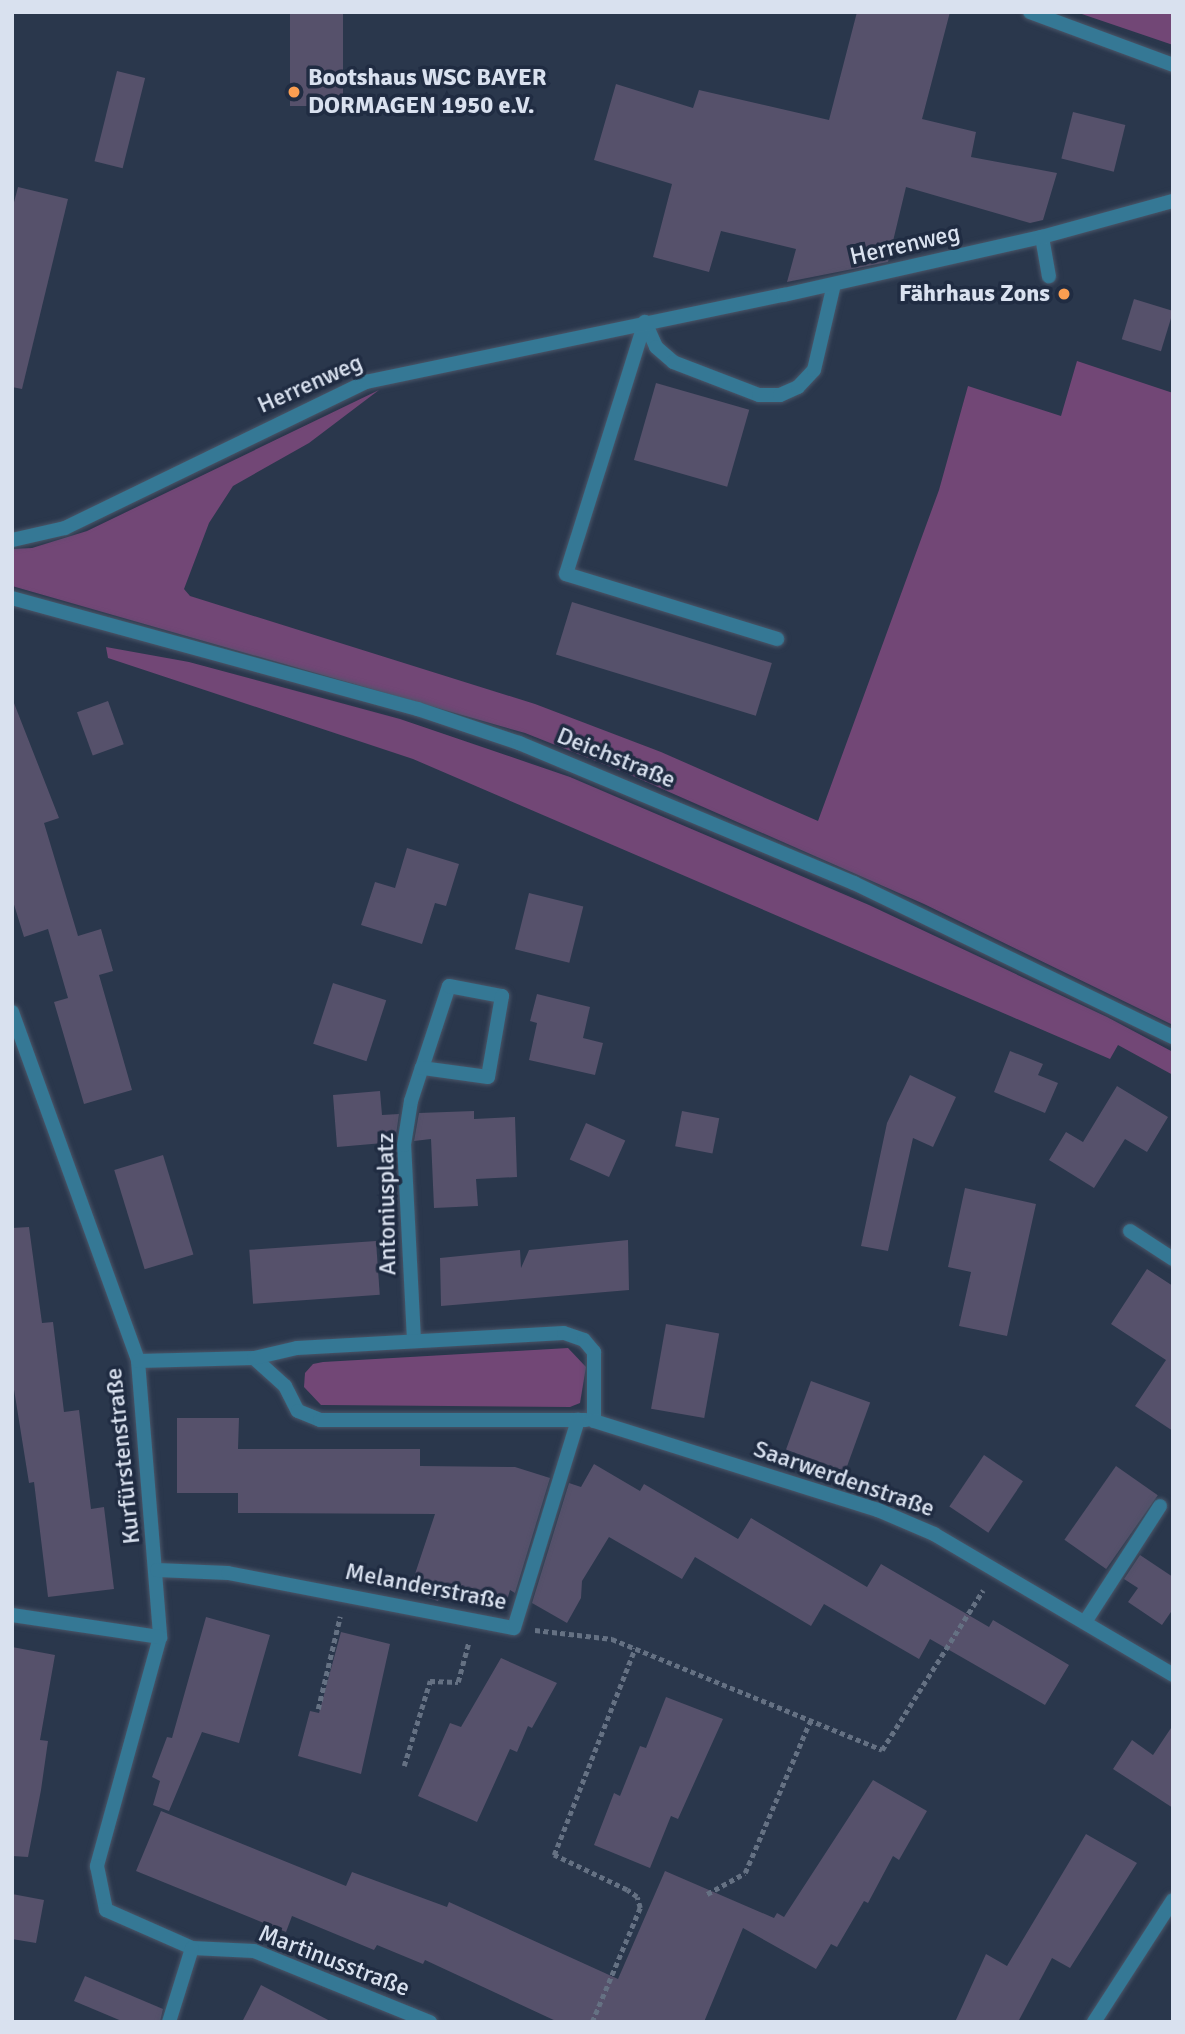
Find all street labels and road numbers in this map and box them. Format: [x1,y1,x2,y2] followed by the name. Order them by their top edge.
[847,218,963,272] street label: Herrenweg
[253,348,367,420] street label: Herrenweg
[553,721,679,795] street label: Deichstraße
[371,1132,403,1276] street label: Antoniusplatz
[99,1366,147,1546] street label: Kurfürstenstraße
[750,1435,938,1523] street label: Saarwerdenstraße
[343,1557,509,1617] street label: Melanderstraße
[254,1919,414,2003] street label: Martinusstraße

